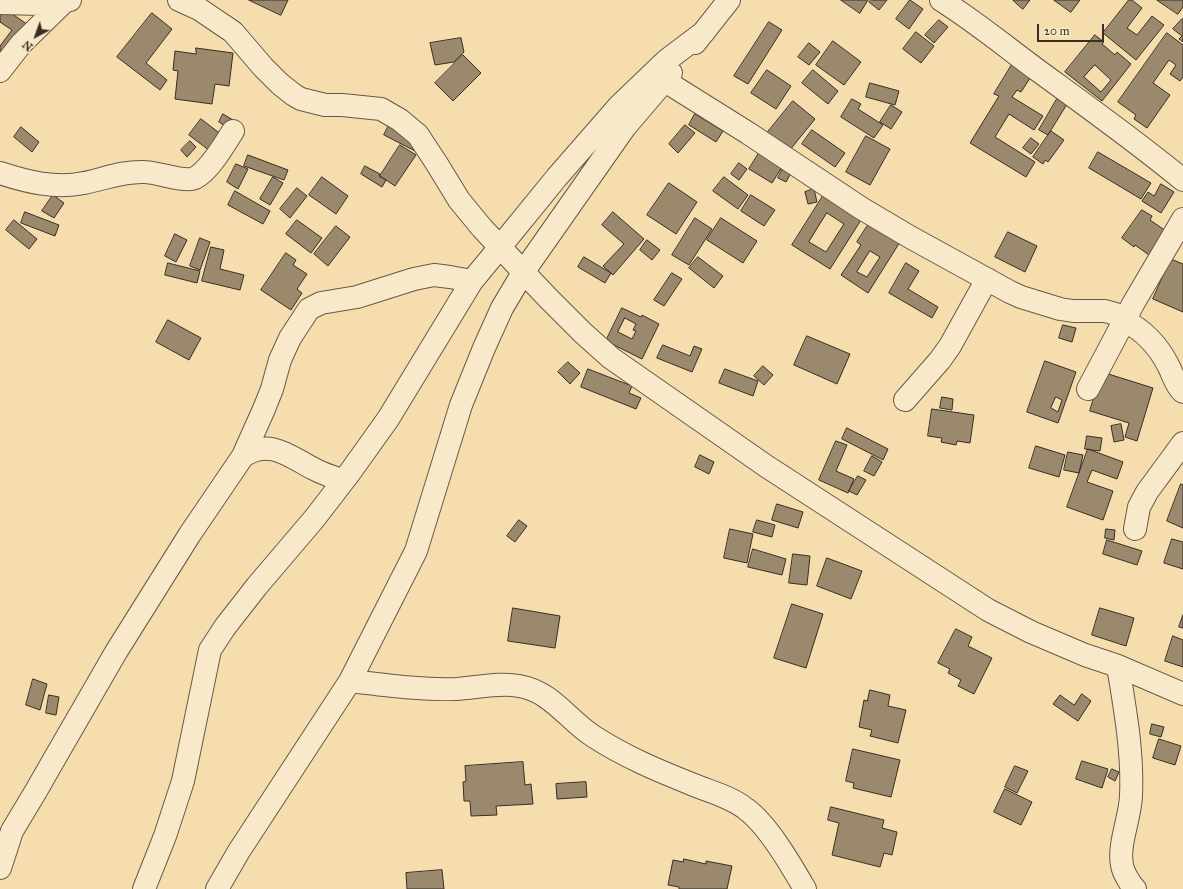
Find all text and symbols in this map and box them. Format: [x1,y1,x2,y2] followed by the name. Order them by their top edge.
[16,16,56,56] north arrow
[1039,16,1106,42] scale bar
[1044,24,1070,38] text: 20 m
[20,37,36,53] text: N

